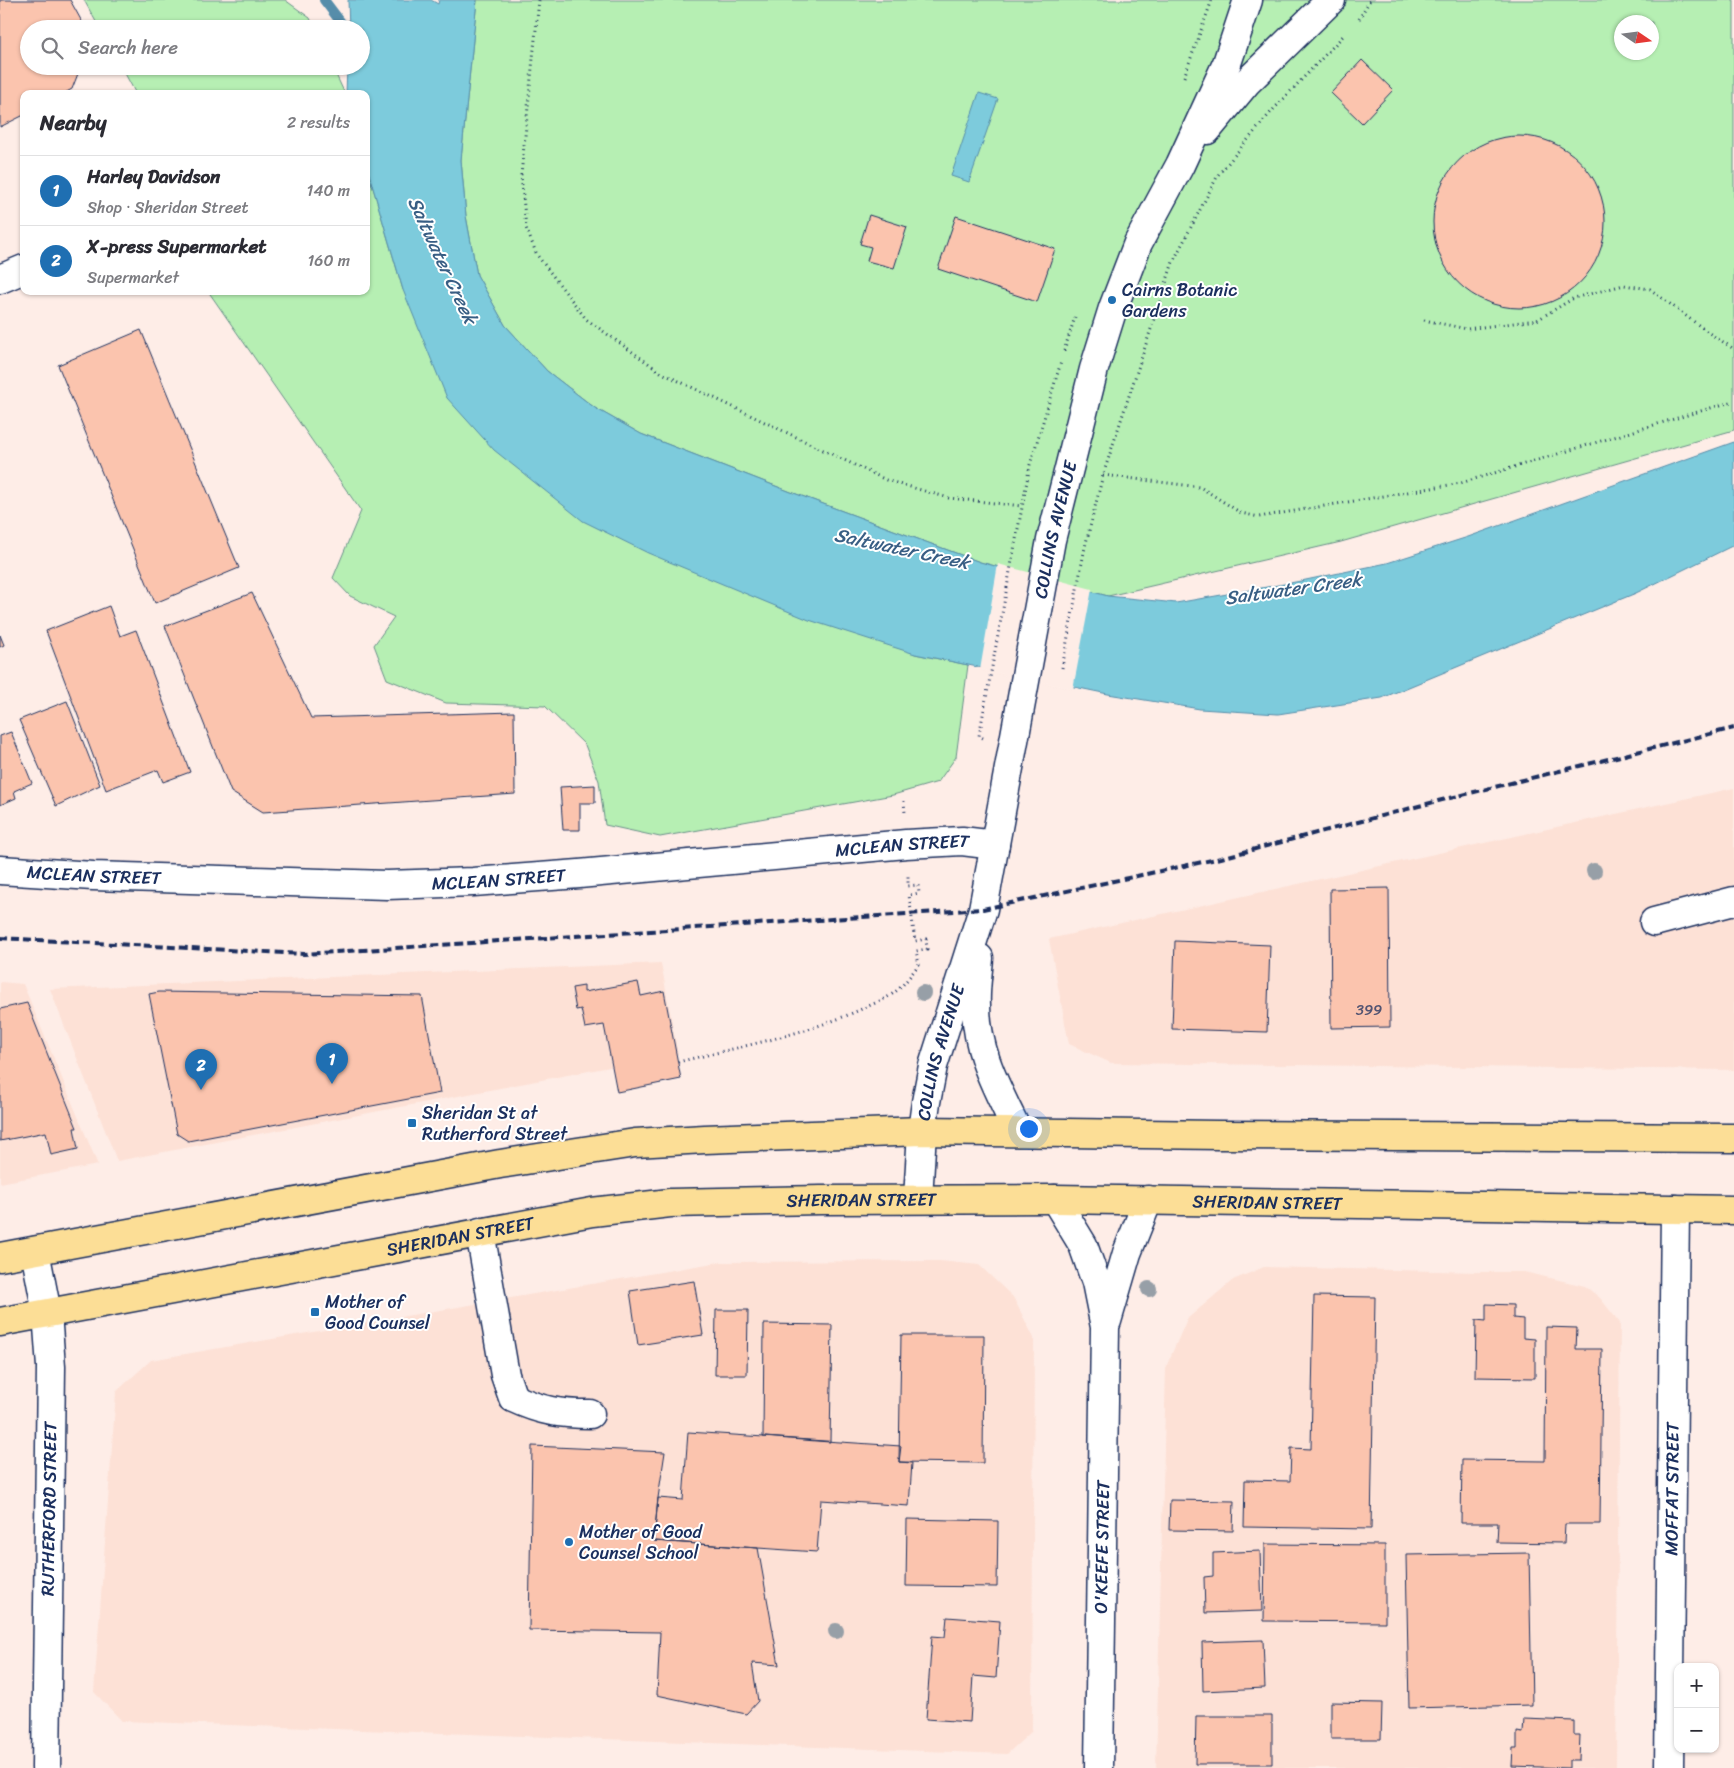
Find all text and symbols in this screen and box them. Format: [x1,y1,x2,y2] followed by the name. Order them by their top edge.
[1614,15,1659,60] north arrow
[20,20,370,75] search box
[78,31,178,64] text: Search here
[38,34,66,62] icon: search
[40,104,106,142] text: Nearby
[287,108,350,137] text: 2 results
[87,160,220,193] text: Harley Davidson
[53,176,59,205] text: 1
[307,176,350,205] text: 140 m
[399,191,488,332] water label: Saltwater Creek
[87,193,249,222] text: Shop · Sheridan Street
[87,230,267,263] text: X-press Supermarket
[51,246,61,275] text: 2
[307,246,350,275] text: 160 m
[87,263,179,292] text: Supermarket
[1122,274,1237,327] place label: Cairns Botanic Gardens
[1106,294,1118,306] marker: Cairns Botanic Gardens
[1025,456,1087,601] street label: COLLINS AVENUE
[831,518,975,580] water label: Saltwater Creek
[1223,562,1366,614] water label: Saltwater Creek
[834,825,972,866] street label: MCLEAN STREET
[26,856,163,894] street label: MCLEAN STREET
[431,859,568,899] street label: MCLEAN STREET
[908,979,974,1123] street label: COLLINS AVENUE
[1356,997,1382,1023] house number: 399
[316,1043,348,1084] pin: 1
[185,1049,217,1090] pin: 2
[422,1097,568,1150] place label: Sheridan St at Rutherford Street
[1016,1116,1042,1142] your location
[406,1117,418,1129] marker: Sheridan St at Rutherford Street
[786,1184,937,1217] street label: SHERIDAN STREET
[1192,1185,1343,1220] street label: SHERIDAN STREET
[384,1207,538,1266] street label: SHERIDAN STREET
[325,1286,431,1339] place label: Mother of Good Counsel
[309,1306,321,1318] marker: Mother of Good Counsel
[31,1420,67,1596] street label: RUTHERFORD STREET
[1655,1421,1689,1556] street label: MOFFAT STREET
[1085,1479,1119,1614] street label: O'KEEFE STREET
[579,1516,704,1569] place label: Mother of Good Counsel School
[563,1536,575,1548] marker: Mother of Good Counsel School
[1674,1663,1719,1753] map controls
[1674,1663,1719,1708] button: +
[1674,1708,1719,1753] button: −

